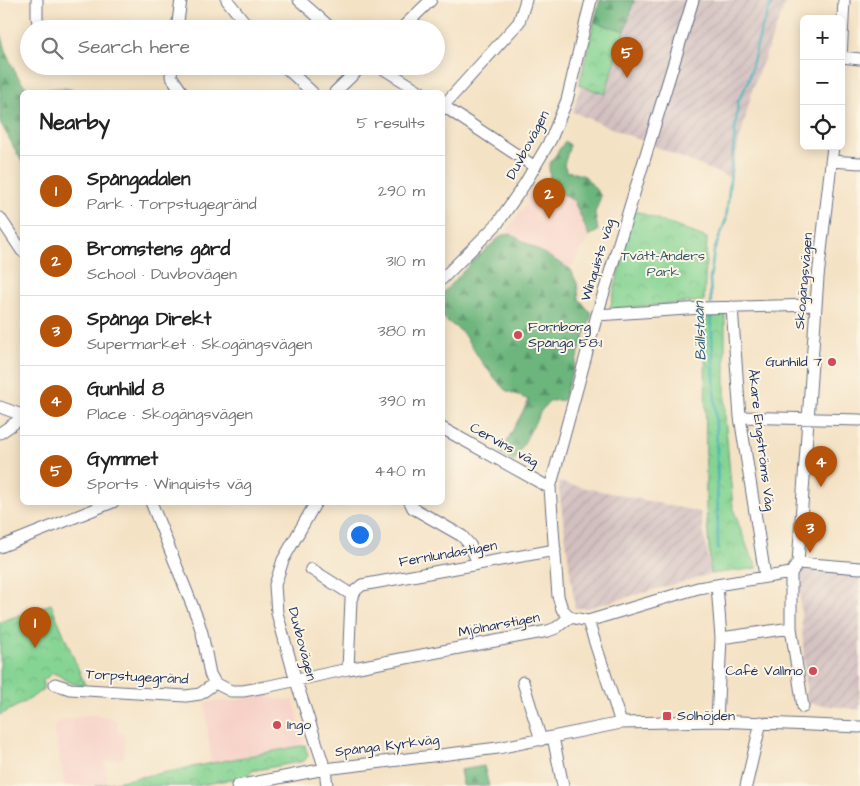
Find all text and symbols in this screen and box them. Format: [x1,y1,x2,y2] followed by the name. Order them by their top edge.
[800,15,845,150] map controls
[800,15,845,60] button: +
[20,20,445,75] search box
[38,34,66,62] icon: search
[78,34,190,61] text: Search here
[611,37,643,78] pin: 5
[800,60,845,105] button: −
[800,105,845,150] button: locate
[501,107,555,183] street label: Duvbovägen
[40,108,110,137] text: Nearby
[357,112,425,134] text: 5 results
[87,166,191,193] text: Spångadalen
[533,178,565,219] pin: 2
[55,180,57,202] text: 1
[378,180,425,202] text: 290 m
[87,193,257,215] text: Park · Torpstugegränd
[576,216,620,304] street label: Winquists väg
[790,232,818,330] street label: Skogängsvägen
[87,236,230,263] text: Bromstens gård
[621,246,705,282] park label: Tvätt-Anders Park
[51,250,61,272] text: 2
[386,250,425,272] text: 310 m
[87,263,237,285] text: School · Duvbovägen
[688,299,712,361] water label: Bällstaån
[87,306,211,333] text: Spånga Direkt
[528,317,602,353] place label: Fornborg Spånga 58:1
[52,320,60,342] text: 3
[378,320,425,342] text: 380 m
[512,329,524,341] marker: Fornborg Spånga 58:1
[87,333,312,355] text: Supermarket · Skogängsvägen
[766,352,822,372] place label: Gunhild 7
[826,356,838,368] marker: Gunhild 7
[742,368,780,512] street label: Åkare Engströms Väg
[87,376,164,403] text: Gunhild 8
[51,390,61,412] text: 4
[379,390,425,412] text: 390 m
[87,403,253,425] text: Place · Skogängsvägen
[466,418,542,472] street label: Cervins väg
[87,446,158,473] text: Gymmet
[805,446,837,487] pin: 4
[50,460,62,482] text: 5
[374,460,425,482] text: 440 m
[87,473,251,495] text: Sports · Winquists väg
[794,512,826,553] pin: 3
[347,522,373,548] your location
[397,536,499,572] street label: Fernlundastigen
[283,605,321,683] street label: Duvbovägen
[19,607,51,648] pin: 1
[457,607,541,643] street label: Mjölnarstigen
[725,661,803,681] place label: Café Vallmo
[85,664,189,690] street label: Torpstugegränd
[807,665,819,677] marker: Café Vallmo
[677,706,735,726] place label: Solhöjden
[661,710,673,722] marker: Solhöjden
[287,715,311,735] place label: Ingo
[271,719,283,731] marker: Ingo
[334,730,440,762] street label: Spånga Kyrkväg

